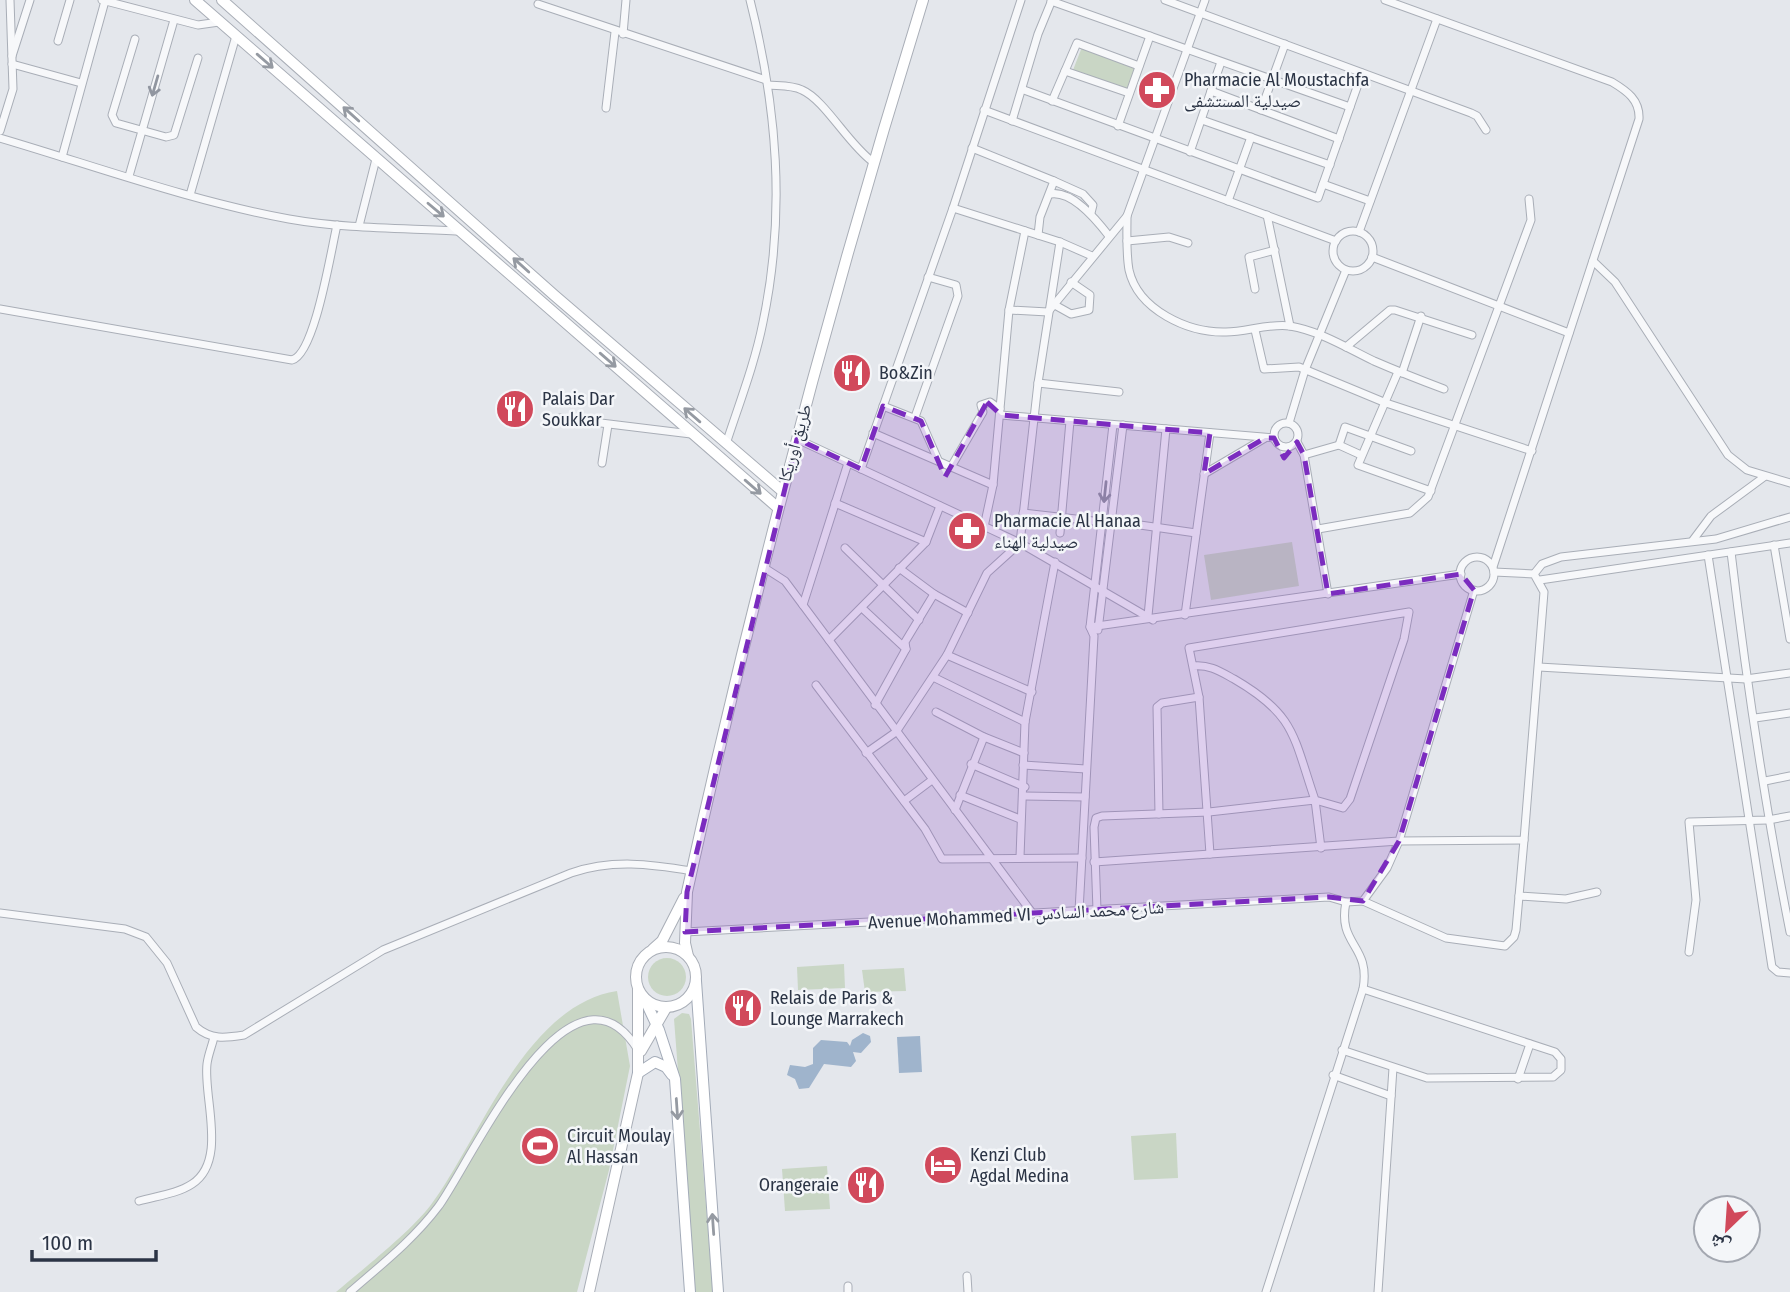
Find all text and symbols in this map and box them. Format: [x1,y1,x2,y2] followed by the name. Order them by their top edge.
[255,53,273,69] one-way arrow
[1136,69,1178,111] pharmacy icon: Pharmacie Al Moustachfa صيدلية المستشفى
[1184,69,1369,112] place label: Pharmacie Al Moustachfa صيدلية المستشفى
[148,75,161,97] one-way arrow
[342,106,360,122] one-way arrow
[427,203,445,218] one-way arrow
[512,257,530,273] one-way arrow
[599,352,617,368] one-way arrow
[831,352,873,394] restaurant icon: Bo&Zin
[879,362,933,384] place label: Bo&Zin
[494,388,536,430] restaurant icon: Palais Dar Soukkar
[542,388,615,431] place label: Palais Dar Soukkar
[773,402,817,484] street label: طريق أوريكا
[683,407,701,423] one-way arrow
[744,479,762,495] one-way arrow
[1098,481,1111,503] one-way arrow
[946,510,988,552] pharmacy icon: Pharmacie Al Hanaa صيدلية الهناء
[994,510,1141,553] place label: Pharmacie Al Hanaa صيدلية الهناء
[867,896,1165,934] street label: Avenue Mohammed VI شارع محمد السادس
[722,987,764,1029] restaurant icon: Relais de Paris & Lounge Marrakech
[770,987,904,1030] place label: Relais de Paris & Lounge Marrakech
[670,1098,683,1121] one-way arrow
[519,1125,561,1167] sports icon: Circuit Moulay Al Hassan
[567,1125,671,1168] place label: Circuit Moulay Al Hassan
[922,1144,964,1186] hotel icon: Kenzi Club Agdal Medina
[970,1144,1069,1187] place label: Kenzi Club Agdal Medina
[845,1164,887,1206] restaurant icon: Orangeraie
[759,1174,839,1196] place label: Orangeraie
[1692,1194,1762,1264] north arrow
[706,1213,719,1236] one-way arrow
[32,1218,156,1262] scale bar
[1706,1229,1734,1259] text: ش
[42,1230,93,1256] text: 100 m

